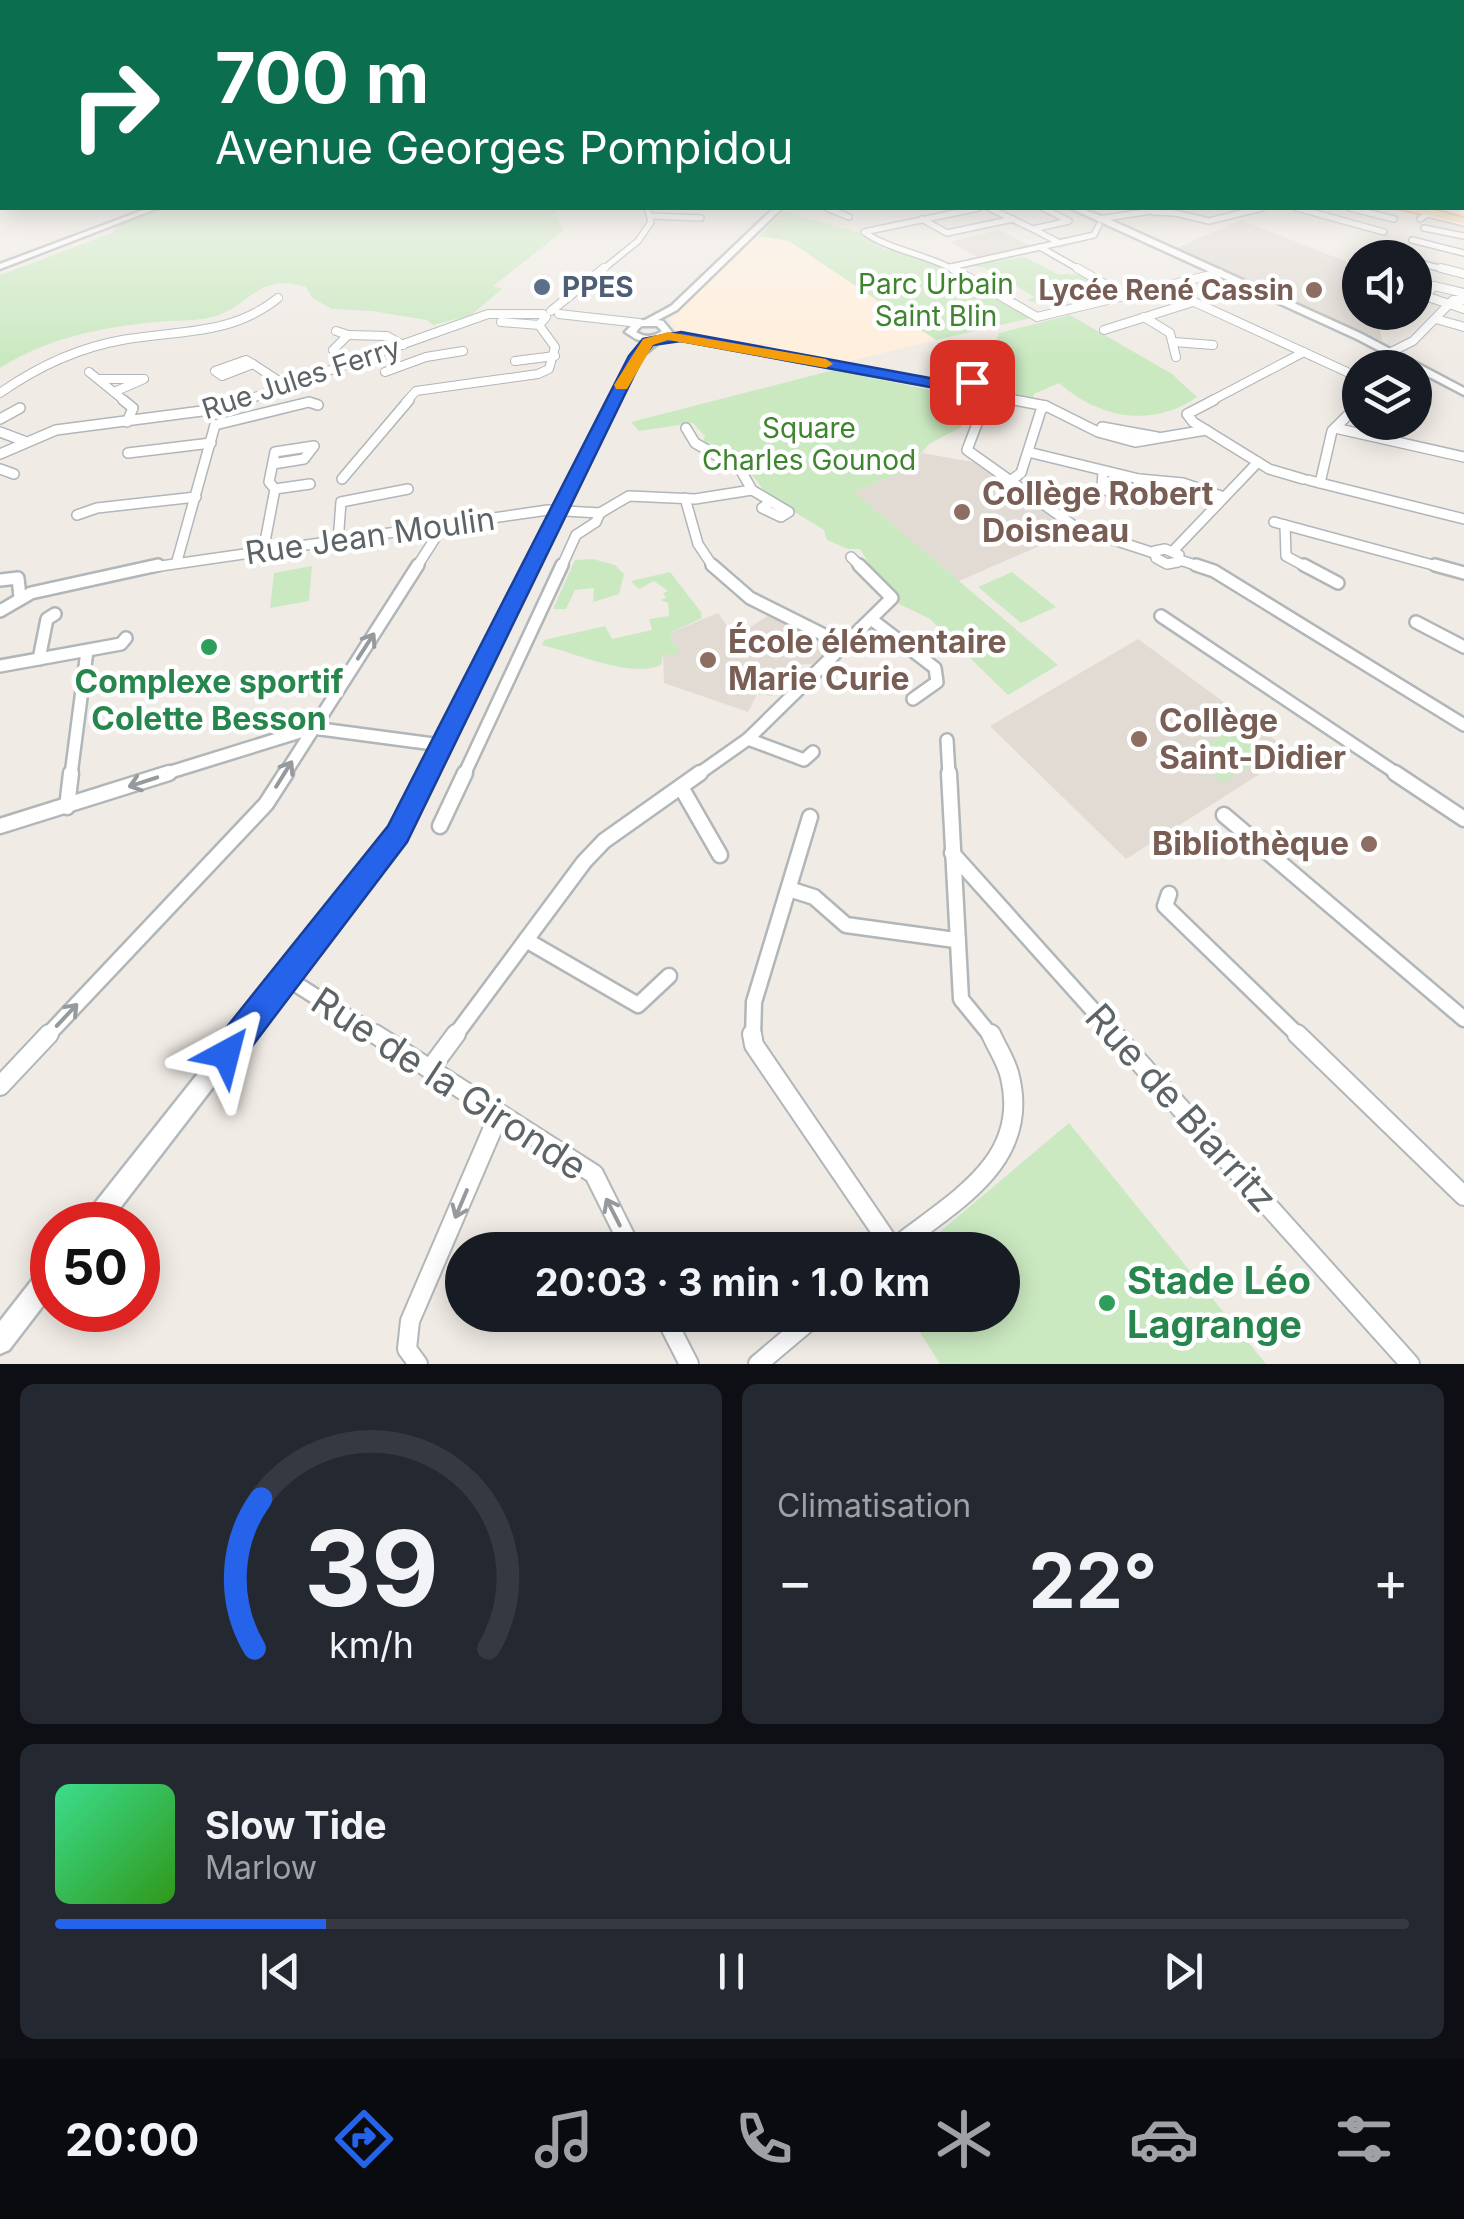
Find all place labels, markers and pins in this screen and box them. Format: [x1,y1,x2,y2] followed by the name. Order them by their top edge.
[562,270,634,304] place label: PPES
[1038,273,1294,307] place label: Lycée René Cassin
[531,276,553,298] marker: PPES
[1303,279,1325,301] marker: Lycée René Cassin
[930,340,1015,425] pin
[982,474,1214,550] place label: Collège Robert Doisneau
[951,501,973,523] marker: Collège Robert Doisneau
[728,622,1007,698] place label: École élémentaire Marie Curie
[198,636,220,658] marker: Complexe sportif Colette Besson
[697,649,719,671] marker: École élémentaire Marie Curie
[75,662,344,738] place label: Complexe sportif Colette Besson
[1159,701,1346,777] place label: Collège Saint-Didier
[1128,728,1150,750] marker: Collège Saint-Didier
[1152,824,1349,863] place label: Bibliothèque
[1358,833,1380,855] marker: Bibliothèque
[1127,1257,1311,1347] place label: Stade Léo Lagrange
[1096,1292,1118,1314] marker: Stade Léo Lagrange

